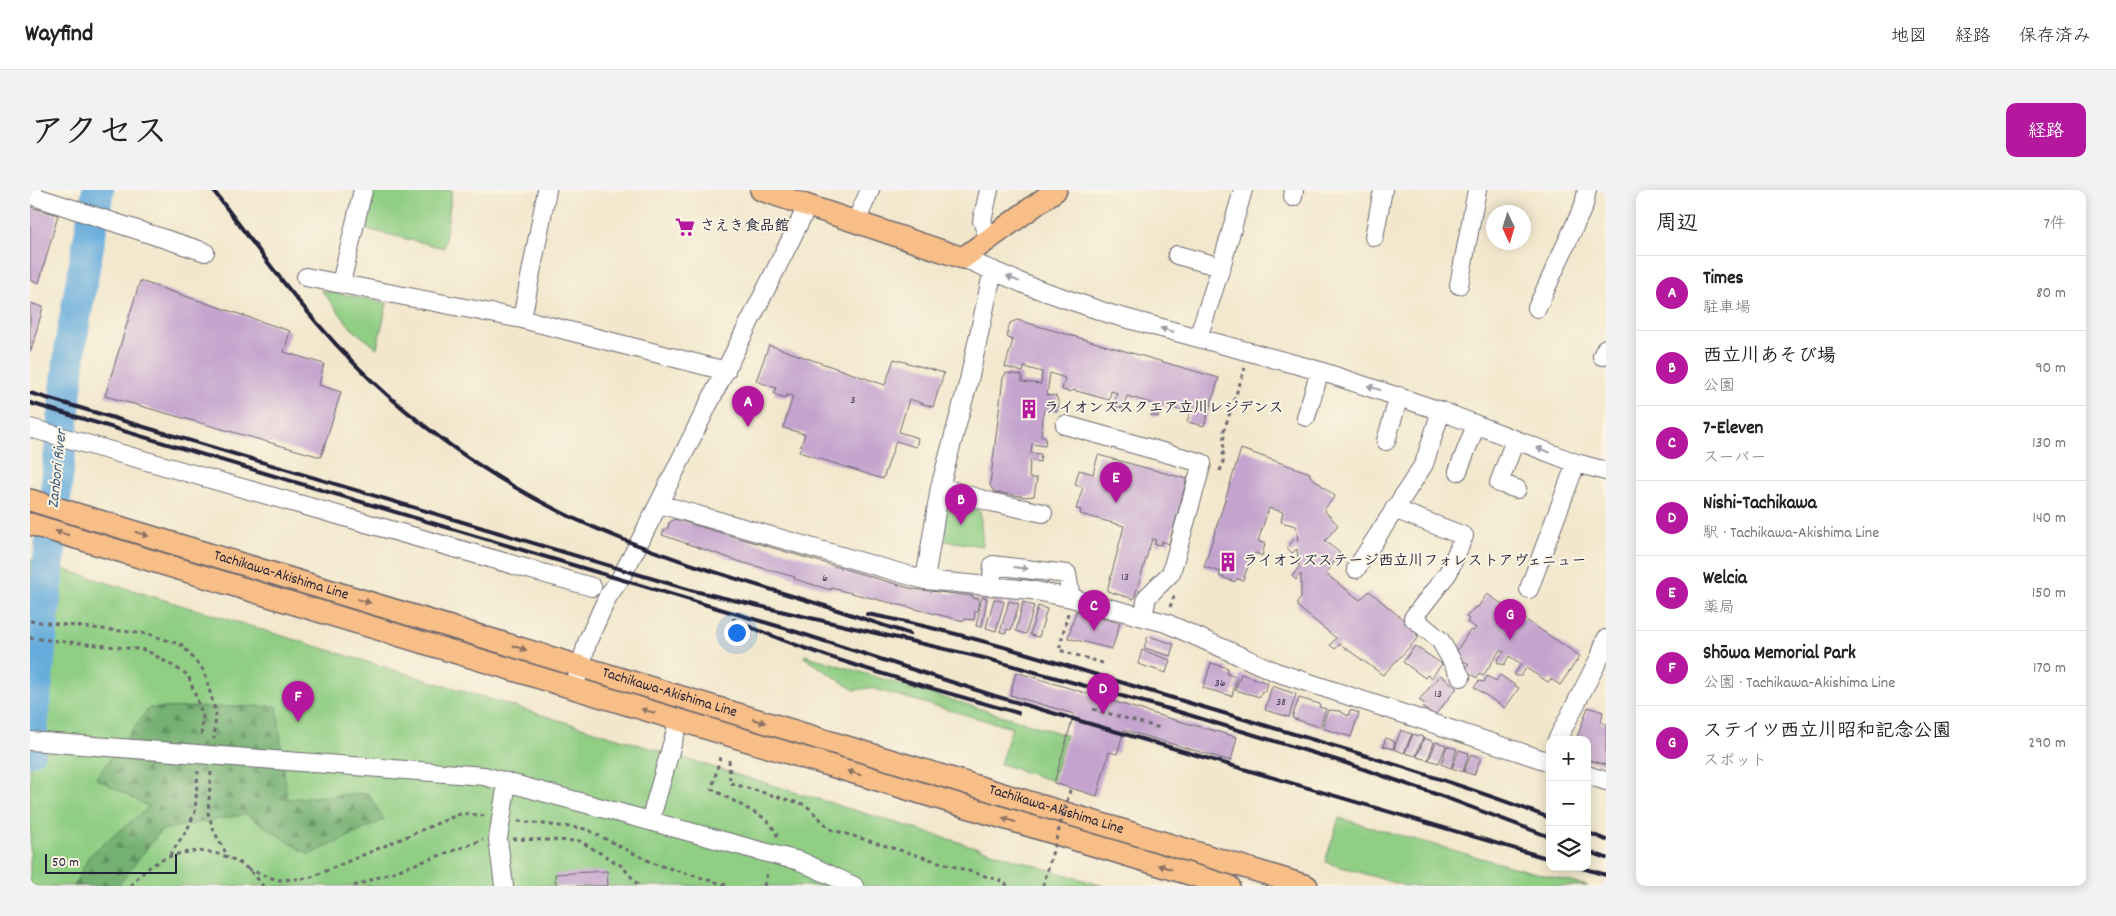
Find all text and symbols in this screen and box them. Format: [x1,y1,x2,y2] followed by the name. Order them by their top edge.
[25,18,93,52] text: Wayfind
[1891,25,1927,50] text: 地図
[1955,25,1991,50] text: 経路
[2019,25,2091,50] text: 保存済み
[2006,103,2086,157] button: 経路
[30,110,168,160] text: アクセス
[1486,205,1531,250] north arrow
[1656,210,1698,240] text: 周辺
[2044,213,2066,236] text: 7件
[674,216,696,238] supermarket icon: さえき食品館
[700,216,789,238] place label: さえき食品館
[1703,266,1744,293] text: Times
[1006,275,1020,283] one-way arrow
[1668,282,1676,305] text: A
[2036,282,2066,305] text: 80 m
[1703,297,1751,320] text: 駐車場
[1160,325,1175,333] one-way arrow
[1703,344,1836,371] text: 西立川あそび場
[1668,357,1676,380] text: B
[2035,357,2066,380] text: 90 m
[1703,375,1735,398] text: 公園
[1367,384,1382,391] one-way arrow
[732,386,764,427] pin: A
[850,392,856,409] house number: 3
[1018,398,1040,420] building icon: ライオンズスクエア立川レジデンス
[1044,398,1283,420] place label: ライオンズスクエア立川レジデンス
[1703,416,1763,443] text: 7-Eleven
[42,427,74,509] water label: Zanbori River
[1668,432,1676,455] text: C
[2032,432,2066,455] text: 130 m
[1536,446,1550,454] one-way arrow
[1703,447,1766,470] text: スーパー
[1100,462,1132,503] pin: E
[945,484,977,525] pin: B
[1703,491,1817,518] text: Nishi-Tachikawa
[1668,507,1676,530] text: D
[2032,507,2066,530] text: 140 m
[1703,522,1879,545] text: 駅 · Tachikawa-Akishima Line
[54,529,69,537] one-way arrow
[134,530,149,538] one-way arrow
[211,545,351,607] street label: Tachikawa-Akishima Line
[1217,551,1239,573] building icon: ライオンズステージ西立川フォレストアヴェニュー
[1243,551,1587,573] place label: ライオンズステージ西立川フォレストアヴェニュー
[1013,565,1029,573] one-way arrow
[1703,566,1747,593] text: Welcia
[1121,569,1129,586] house number: 13
[822,570,828,587] house number: 6
[1668,582,1676,605] text: E
[2032,582,2066,605] text: 150 m
[1078,590,1110,631] pin: C
[1703,597,1735,620] text: 薬局
[357,598,372,606] one-way arrow
[1494,599,1526,640] pin: G
[724,620,750,646] your location
[1703,641,1856,668] text: Shōwa Memorial Park
[512,645,527,653] one-way arrow
[1668,657,1676,680] text: F
[2033,657,2066,680] text: 170 m
[599,662,740,724] street label: Tachikawa-Akishima Line
[1703,672,1895,695] text: 公園 · Tachikawa-Akishima Line
[1087,673,1119,714] pin: D
[1214,675,1226,692] house number: 36
[282,681,314,722] pin: F
[1434,686,1442,703] house number: 13
[1276,694,1286,711] house number: 38
[641,706,656,714] one-way arrow
[752,717,767,725] one-way arrow
[1703,719,1951,746] text: ステイツ西立川昭和記念公園
[1668,732,1676,755] text: G
[2028,732,2066,755] text: 290 m
[1546,736,1591,871] map controls
[1546,736,1591,781] button: +
[1703,750,1767,773] text: スポット
[846,769,861,777] one-way arrow
[986,779,1127,841] street label: Tachikawa-Akishima Line
[1546,781,1591,826] button: −
[1002,816,1017,824] one-way arrow
[1546,826,1591,871] button: layers
[45,851,178,874] scale bar
[52,853,79,873] text: 50 m
[1157,863,1172,871] one-way arrow

